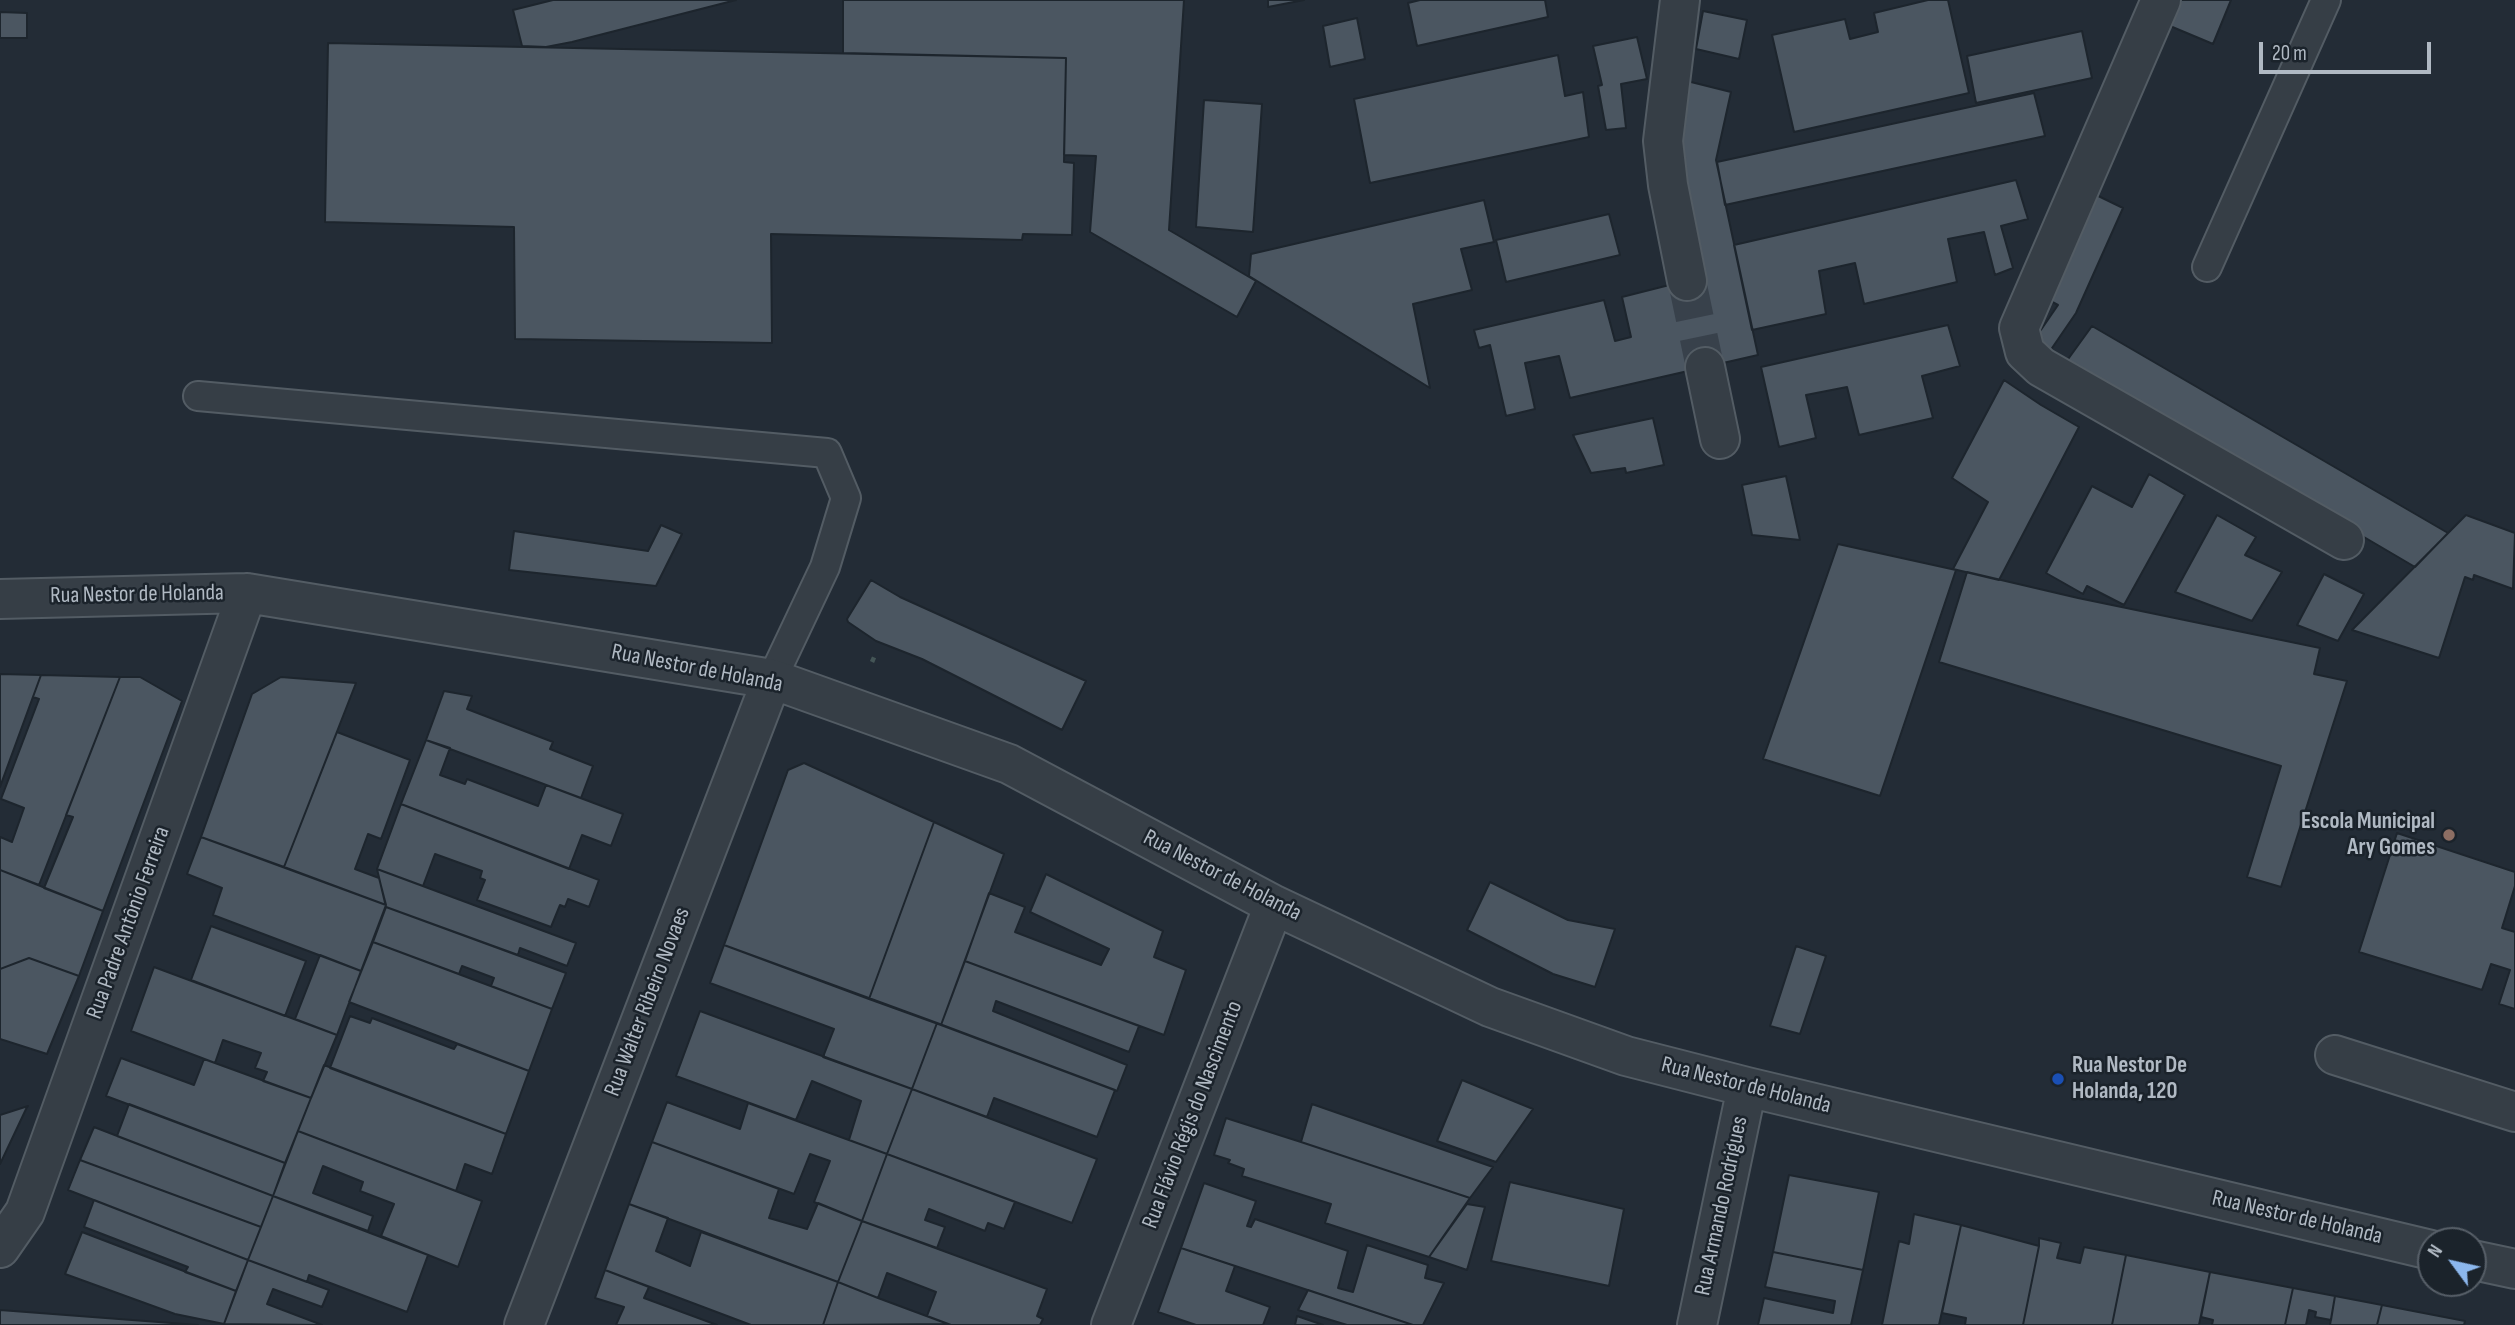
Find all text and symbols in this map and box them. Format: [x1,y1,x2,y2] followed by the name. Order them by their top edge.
[2263,28,2434,72] scale bar
[2272,41,2307,66] text: 20 m
[50,580,224,610] street label: Rua Nestor de Holanda
[609,639,785,699] street label: Rua Nestor de Holanda
[2301,808,2435,862] place label: Escola Municipal Ary Gomes
[81,823,177,1023] street label: Rua Padre Antônio Ferreira
[1138,824,1306,928] street label: Rua Nestor de Holanda
[2441,827,2457,843] marker: Escola Municipal Ary Gomes
[599,904,697,1100] street label: Rua Walter Ribeiro Novaes
[1137,997,1249,1233] street label: Rua Flávio Régis do Nascimento
[1658,1052,1834,1120] street label: Rua Nestor de Holanda
[2072,1052,2187,1106] place label: Rua Nestor De Holanda, 120
[2050,1071,2066,1087] marker: Rua Nestor De Holanda, 120
[1690,1114,1754,1298] street label: Rua Armando Rodrigues
[2209,1185,2385,1251] street label: Rua Nestor de Holanda
[2417,1227,2487,1297] north arrow
[2423,1241,2448,1262] text: N

